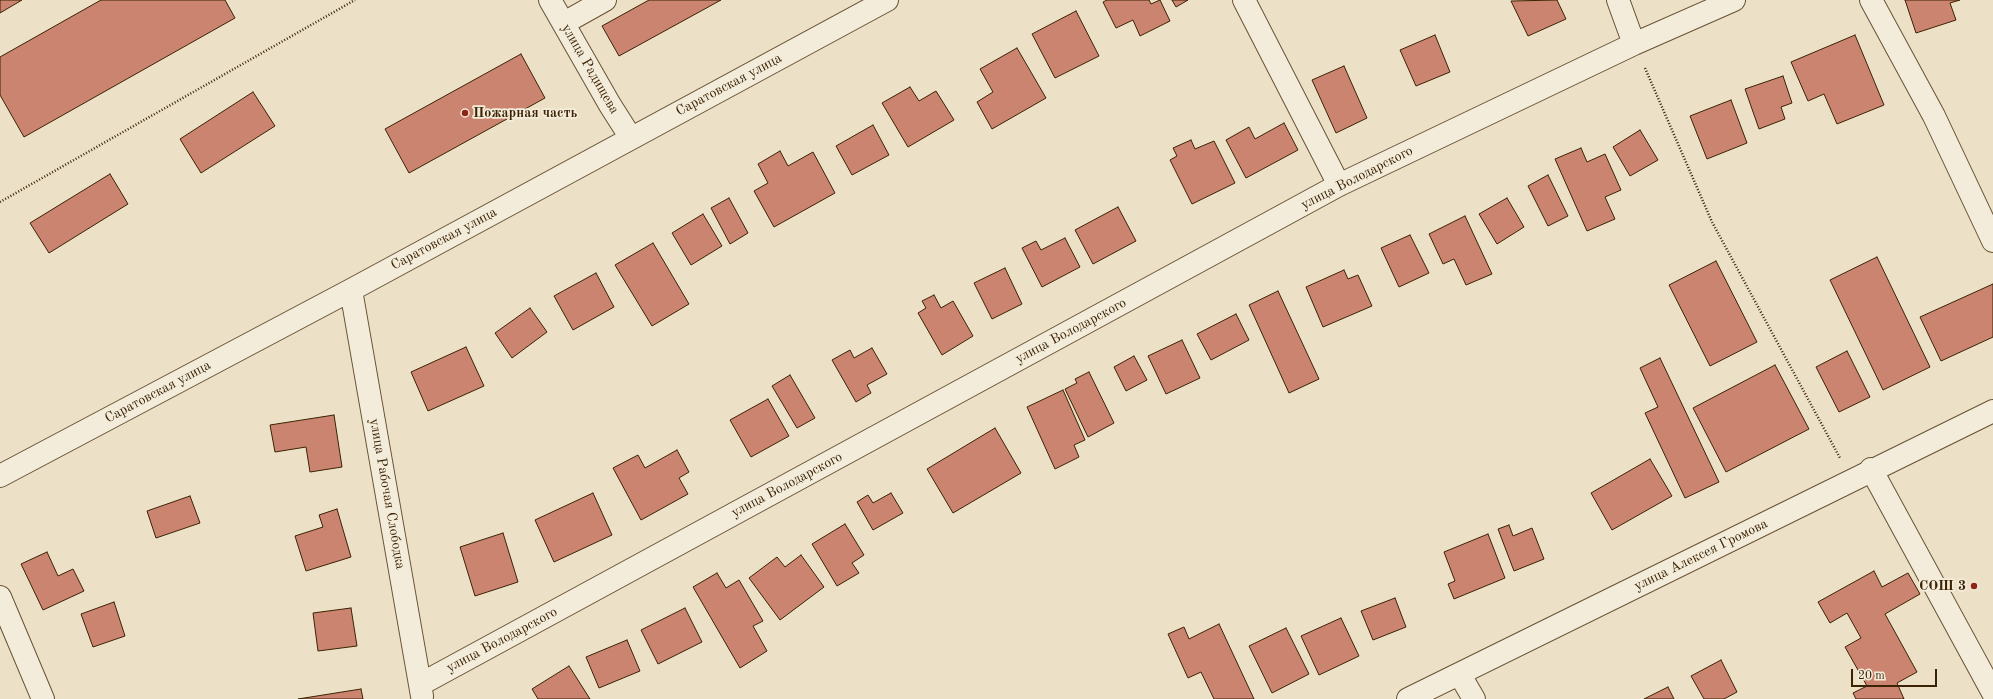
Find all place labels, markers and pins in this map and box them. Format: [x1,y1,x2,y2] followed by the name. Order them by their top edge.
[473,105,577,121] place label: Пожарная часть
[460,108,470,118] marker: Пожарная часть
[1919,578,1966,594] place label: СОШ 3
[1969,581,1979,591] marker: СОШ 3

